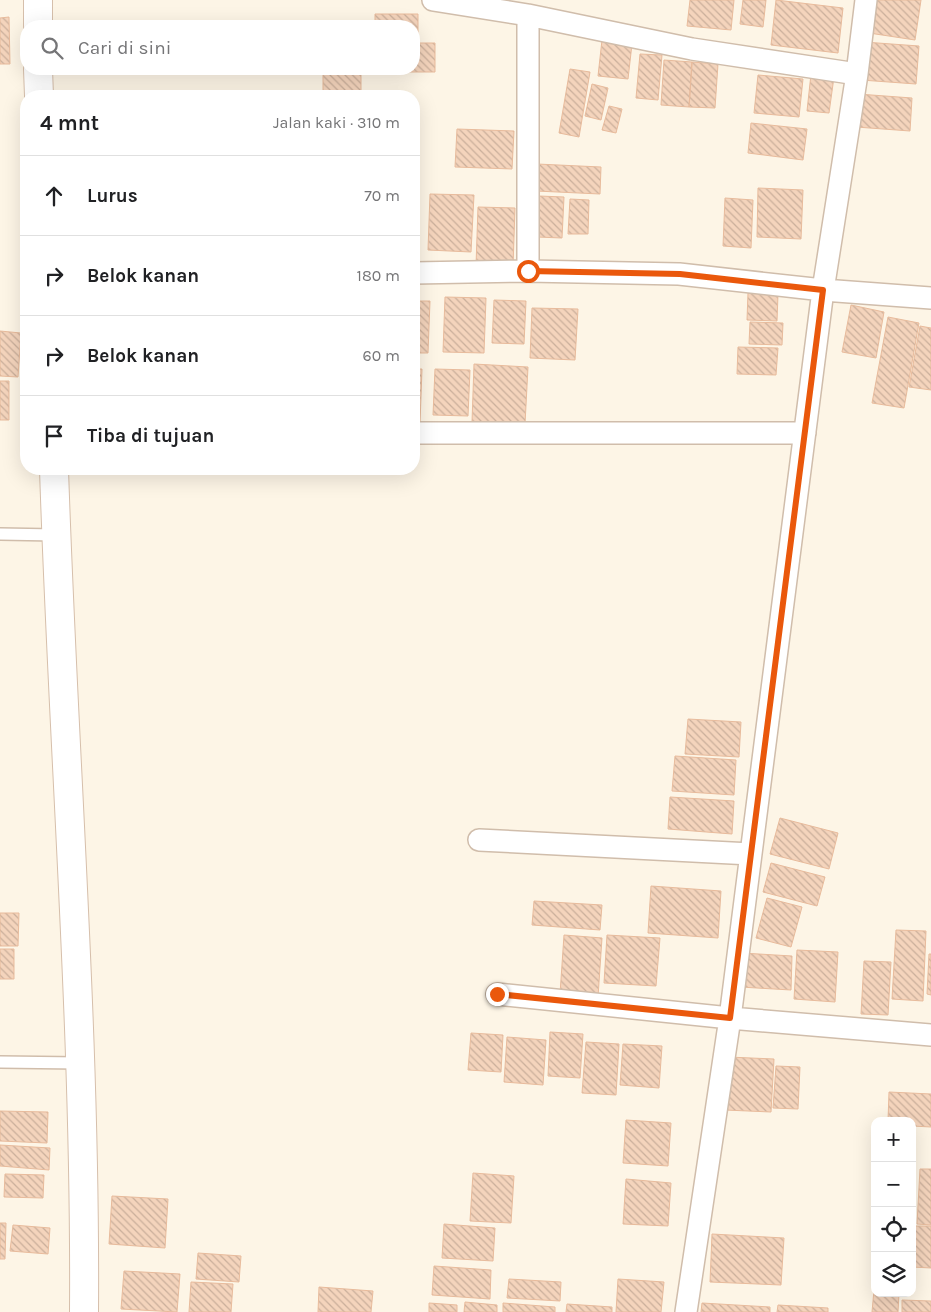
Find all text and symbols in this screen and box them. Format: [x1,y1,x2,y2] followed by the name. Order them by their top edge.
[20,20,420,75] search box
[38,34,66,62] icon: search
[78,37,171,59] text: Cari di sini
[40,111,99,135] text: 4 mnt
[273,113,400,132] text: Jalan kaki · 310 m
[40,182,68,210] icon: ahead
[87,185,138,207] text: Lurus
[364,186,400,205] text: 70 m
[517,260,540,283] route start
[40,262,68,290] icon: right
[87,265,199,287] text: Belok kanan
[357,266,400,285] text: 180 m
[40,342,68,370] icon: right
[87,345,199,367] text: Belok kanan
[363,346,400,365] text: 60 m
[40,422,68,450] icon: arrive
[87,425,214,447] text: Tiba di tujuan
[486,983,509,1006] route end
[871,1117,916,1297] map controls
[871,1117,916,1162] button: +
[871,1162,916,1207] button: −
[871,1207,916,1252] button: locate
[871,1252,916,1297] button: layers

